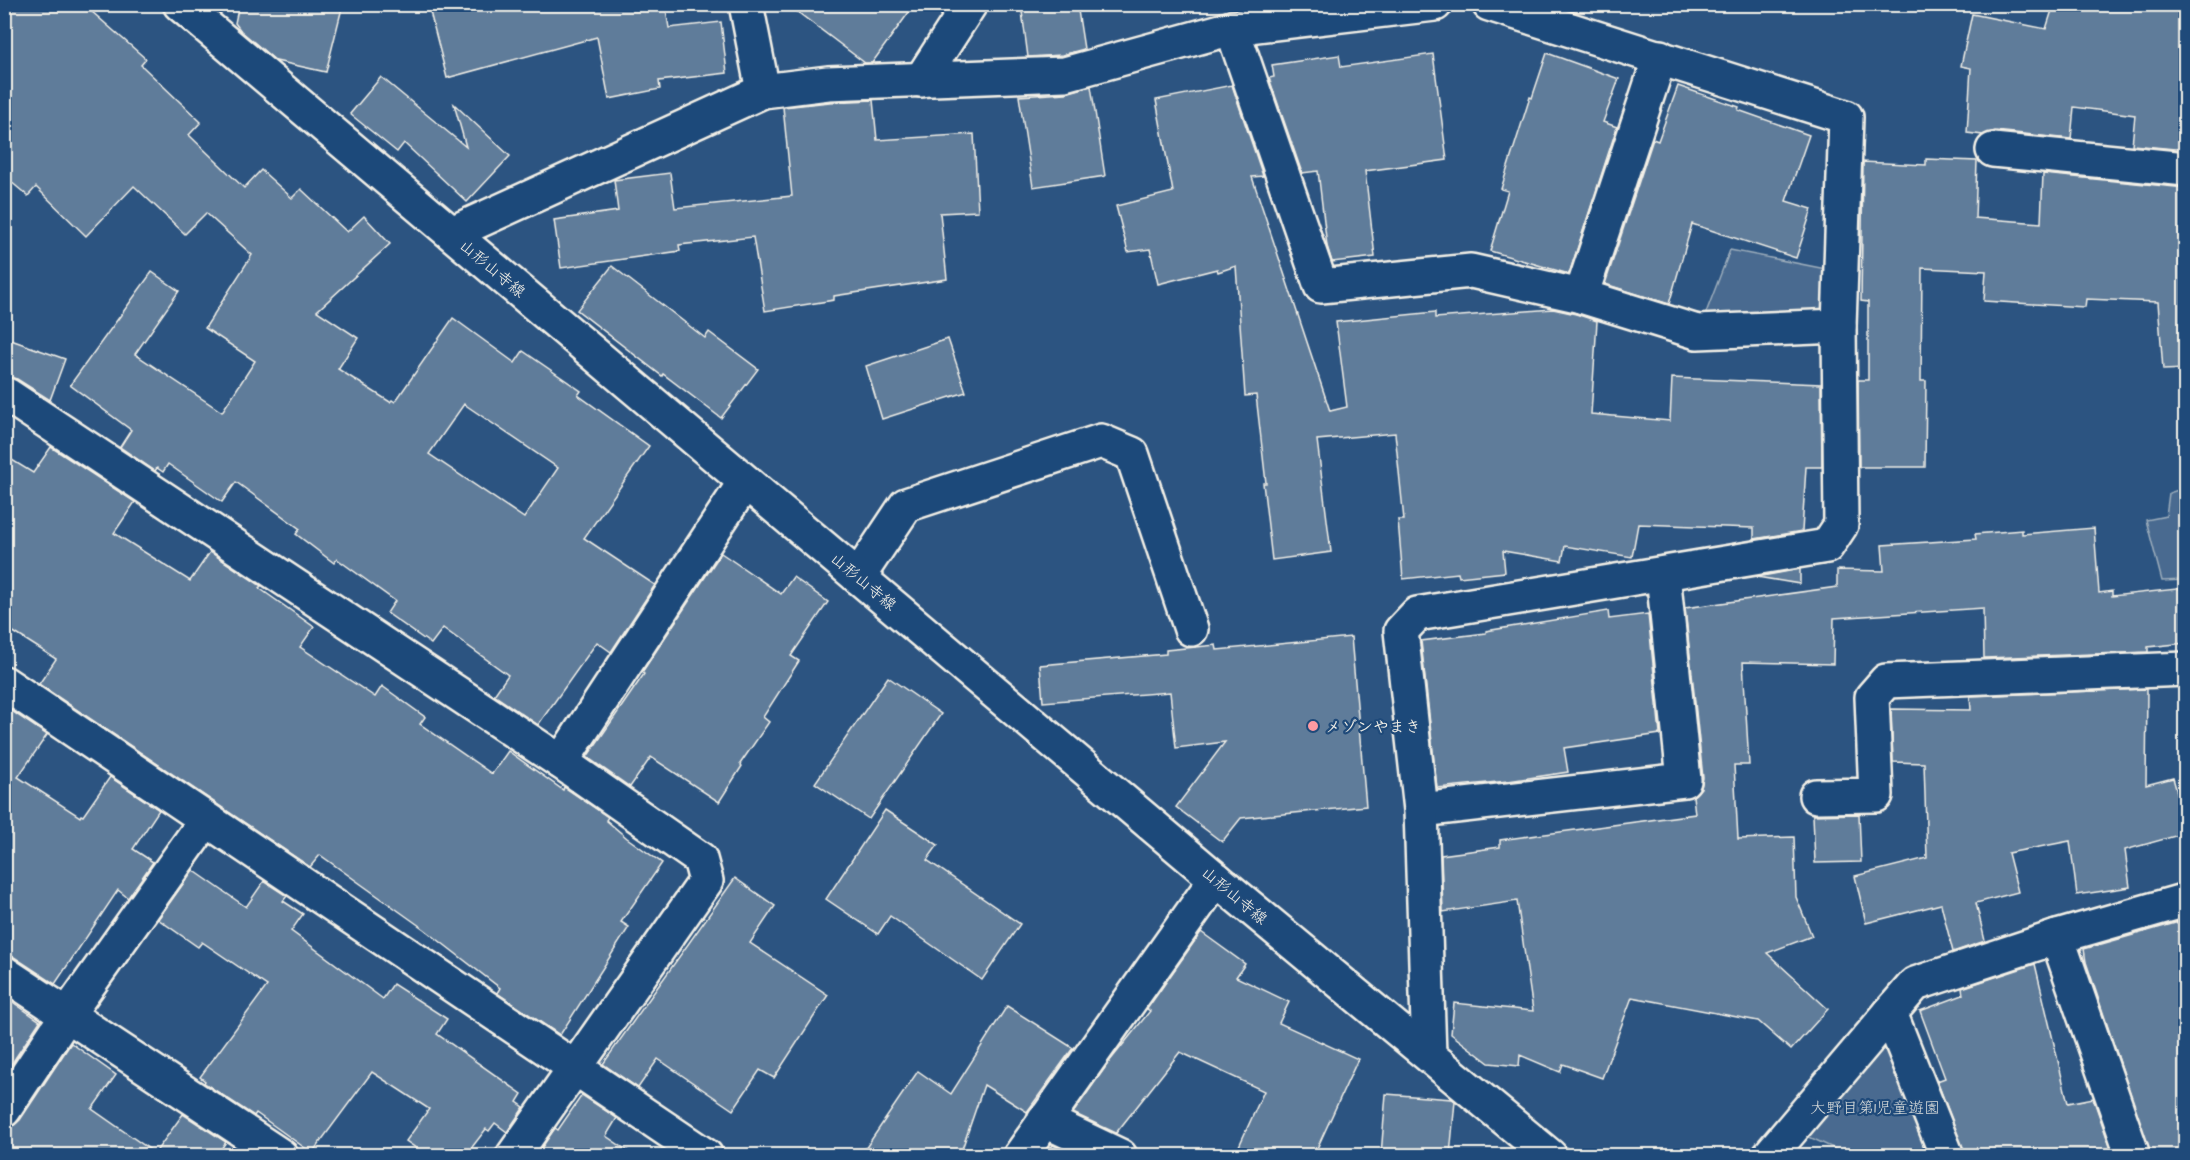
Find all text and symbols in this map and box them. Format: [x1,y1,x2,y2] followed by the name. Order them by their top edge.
[455,235,530,303] street label: 山形山寺線
[826,548,901,616] street label: 山形山寺線
[1325,716,1421,738] place label: メゾンやまき
[1306,719,1320,733] marker: メゾンやまき
[1197,862,1272,930] street label: 山形山寺線
[1810,1097,1940,1119] park label: 大野目第1児童遊園

